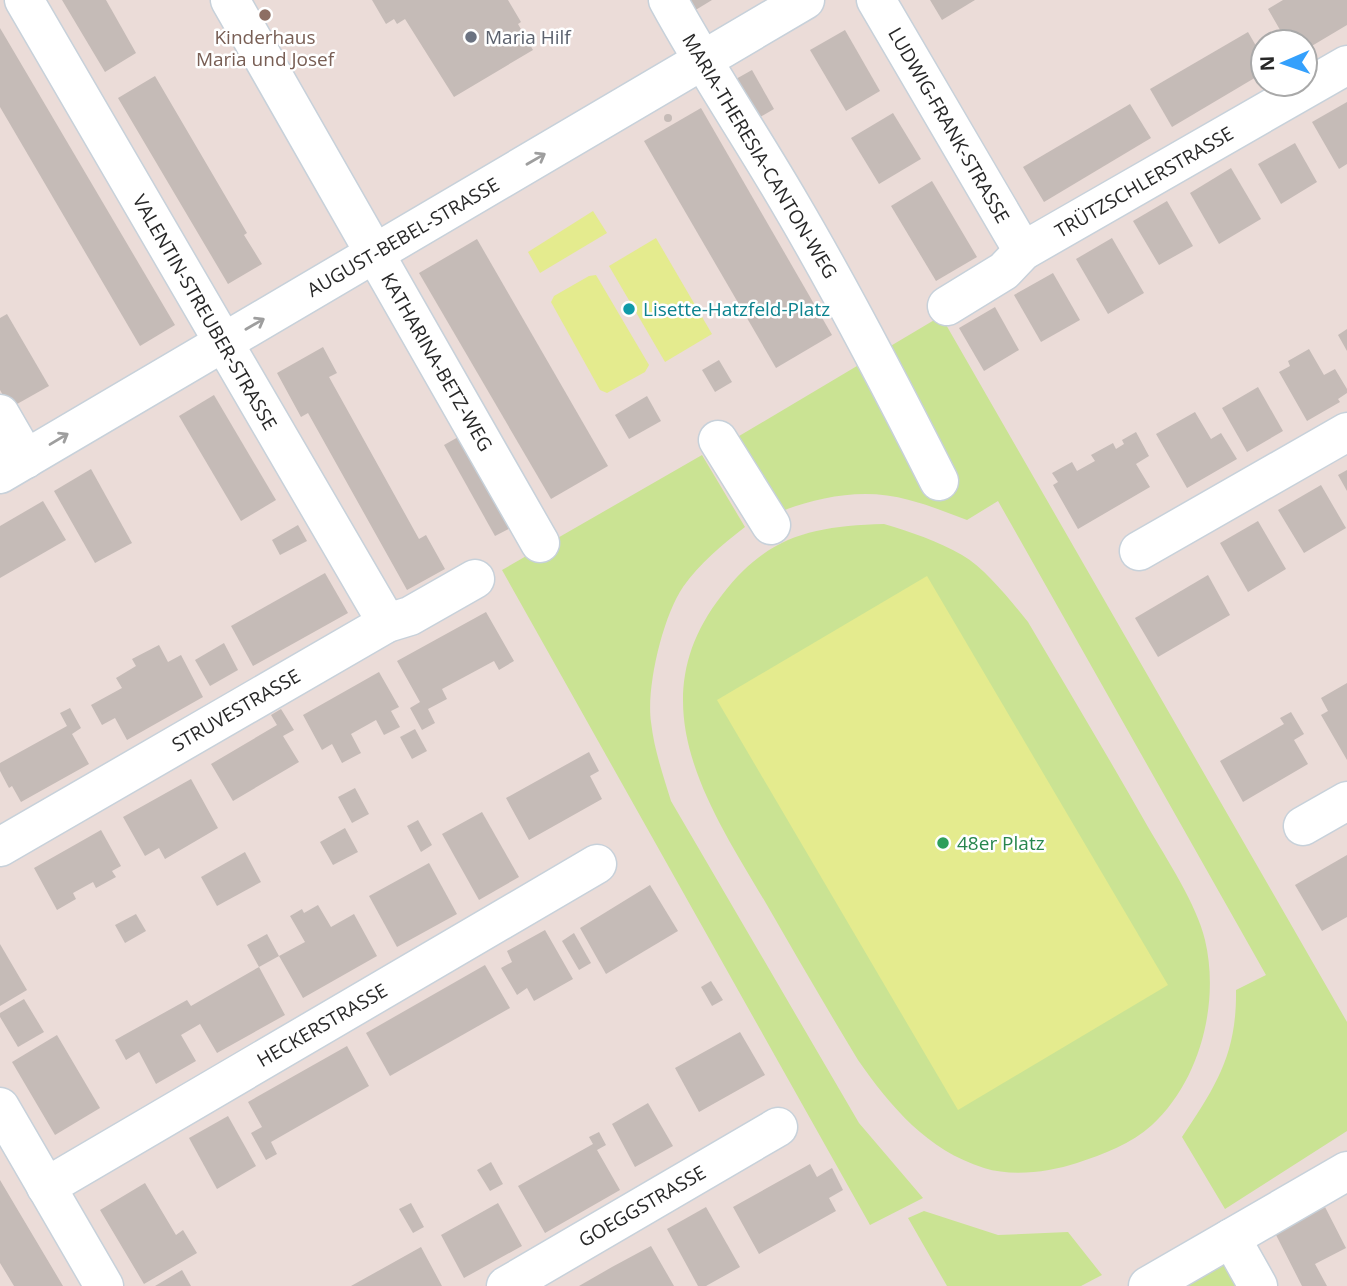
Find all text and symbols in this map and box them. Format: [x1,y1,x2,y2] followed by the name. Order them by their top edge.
[257,7,273,23] marker: Kinderhaus Maria und Josef
[882,22,1016,228] street label: LUDWIG-FRANK-STRASSE
[196,24,336,72] place label: Kinderhaus Maria und Josef
[485,24,572,50] place label: Maria Hilf
[1249,28,1319,98] north arrow
[463,29,479,45] marker: Maria Hilf
[676,29,844,283] street label: MARIA-THERESIA-CANTON-WEG
[1254,55,1280,72] text: N
[1050,120,1238,244] street label: TRÜTZSCHLERSTRASSE
[525,152,545,166] one-way arrow
[302,171,504,303] street label: AUGUST-BEBEL-STRASSE
[127,189,283,435] street label: VALENTIN-STREUBER-STRASSE
[375,268,499,456] street label: KATHARINA-BETZ-WEG
[643,296,830,322] place label: Lisette-Hatzfeld-Platz
[621,301,637,317] marker: Lisette-Hatzfeld-Platz
[244,316,264,330] one-way arrow
[48,432,68,446] one-way arrow
[167,663,305,757] street label: STRUVESTRASSE
[957,830,1045,856] place label: 48er Platz
[935,835,951,851] marker: 48er Platz
[252,977,392,1073] street label: HECKERSTRASSE
[574,1159,710,1253] street label: GOEGGSTRASSE

